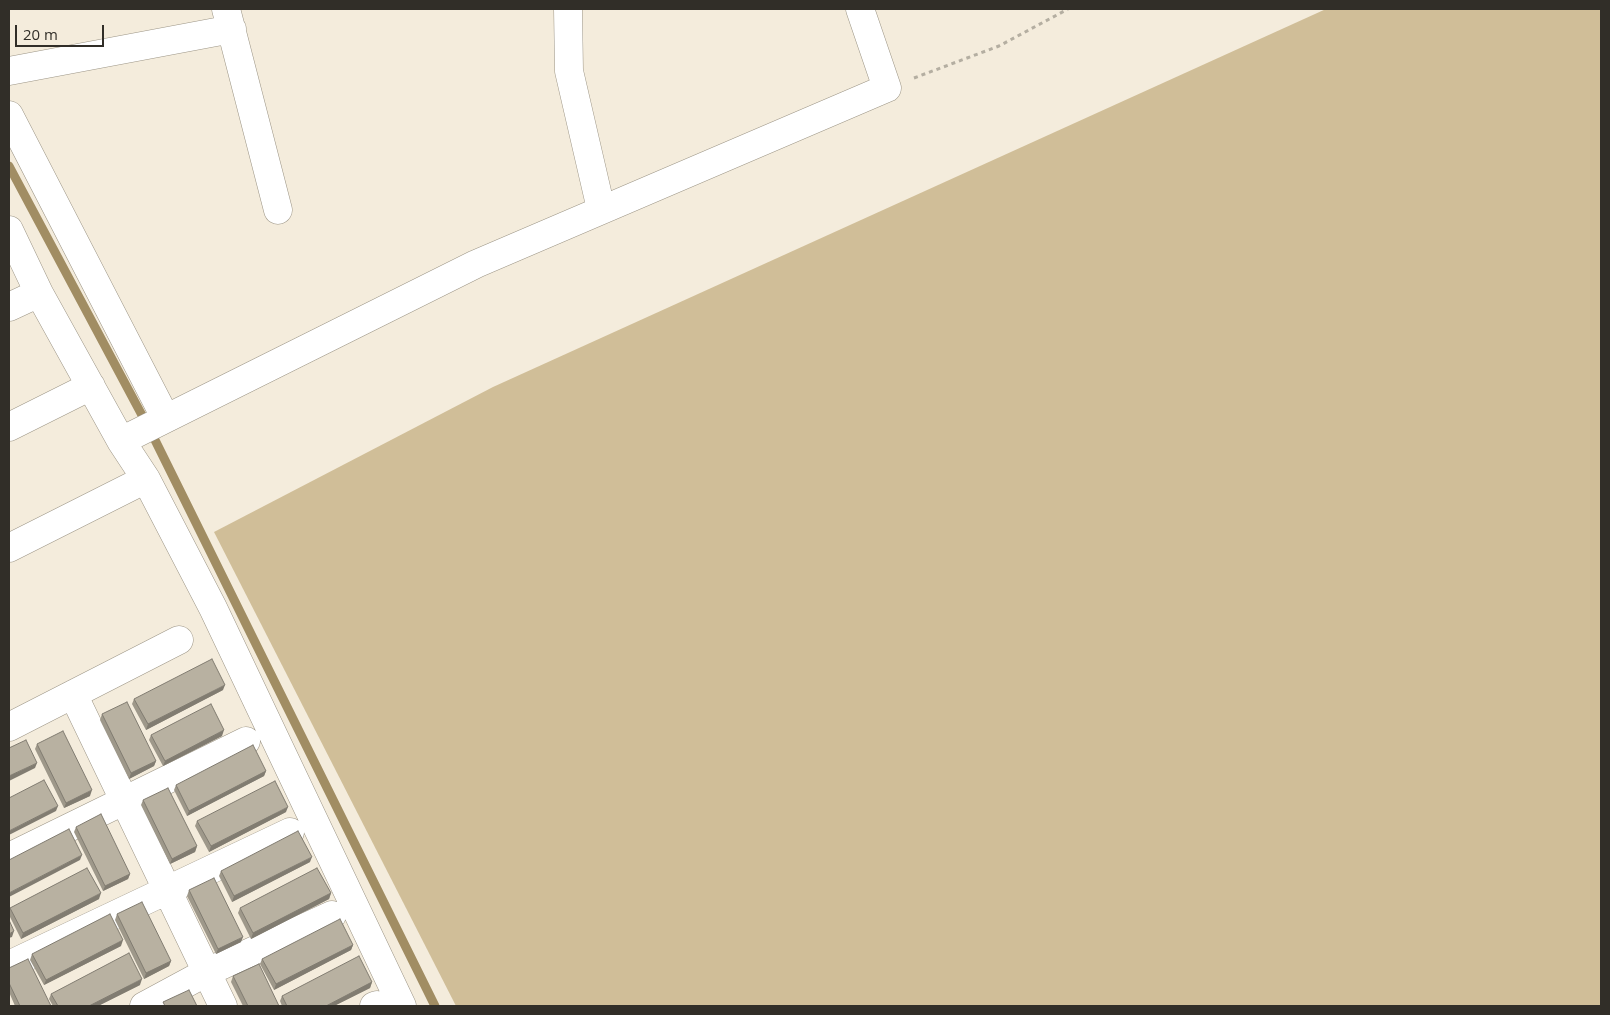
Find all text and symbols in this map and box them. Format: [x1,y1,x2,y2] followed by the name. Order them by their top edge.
[18,15,106,47] scale bar
[23,24,58,44] text: 20 m

